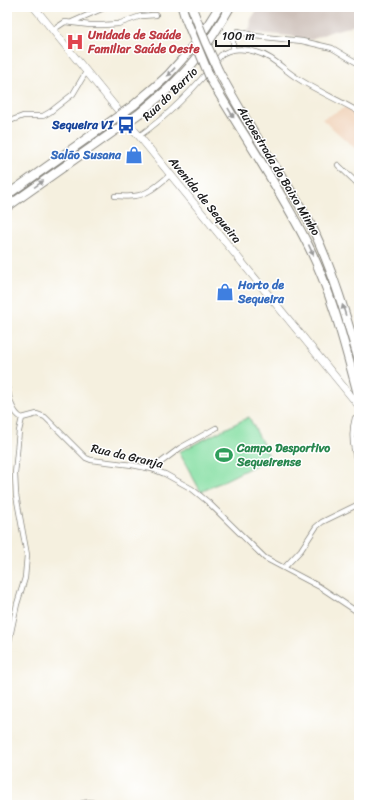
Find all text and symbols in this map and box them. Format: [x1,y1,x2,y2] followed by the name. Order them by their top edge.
[216,22,289,48] scale bar
[87,24,200,60] place label: Unidade de Saúde Familiar Saúde Oeste
[222,25,255,47] text: 100 m
[65,32,85,52] hospital icon: Unidade de Saúde Familiar Saúde Oeste
[137,61,203,127] street label: Rua do Barrio
[166,67,176,77] one-way arrow
[231,101,327,240] street label: Autoestrada do Baixo Minho
[227,107,234,119] one-way arrow
[51,114,114,136] place label: Sequeira VI
[116,115,136,135] bus stop icon: Sequeira VI
[50,144,122,166] place label: Salão Susana
[124,145,144,165] shop icon: Salão Susana
[162,151,247,248] street label: Avenida de Sequeira
[34,180,44,188] one-way arrow
[308,244,314,256] one-way arrow
[237,274,285,310] place label: Horto de Sequeira
[215,282,235,302] shop icon: Horto de Sequeira
[341,304,347,316] one-way arrow
[89,437,166,475] street label: Rua da Granja
[236,437,330,473] place label: Campo Desportivo Sequeirense
[214,445,234,465] sports icon: Campo Desportivo Sequeirense

